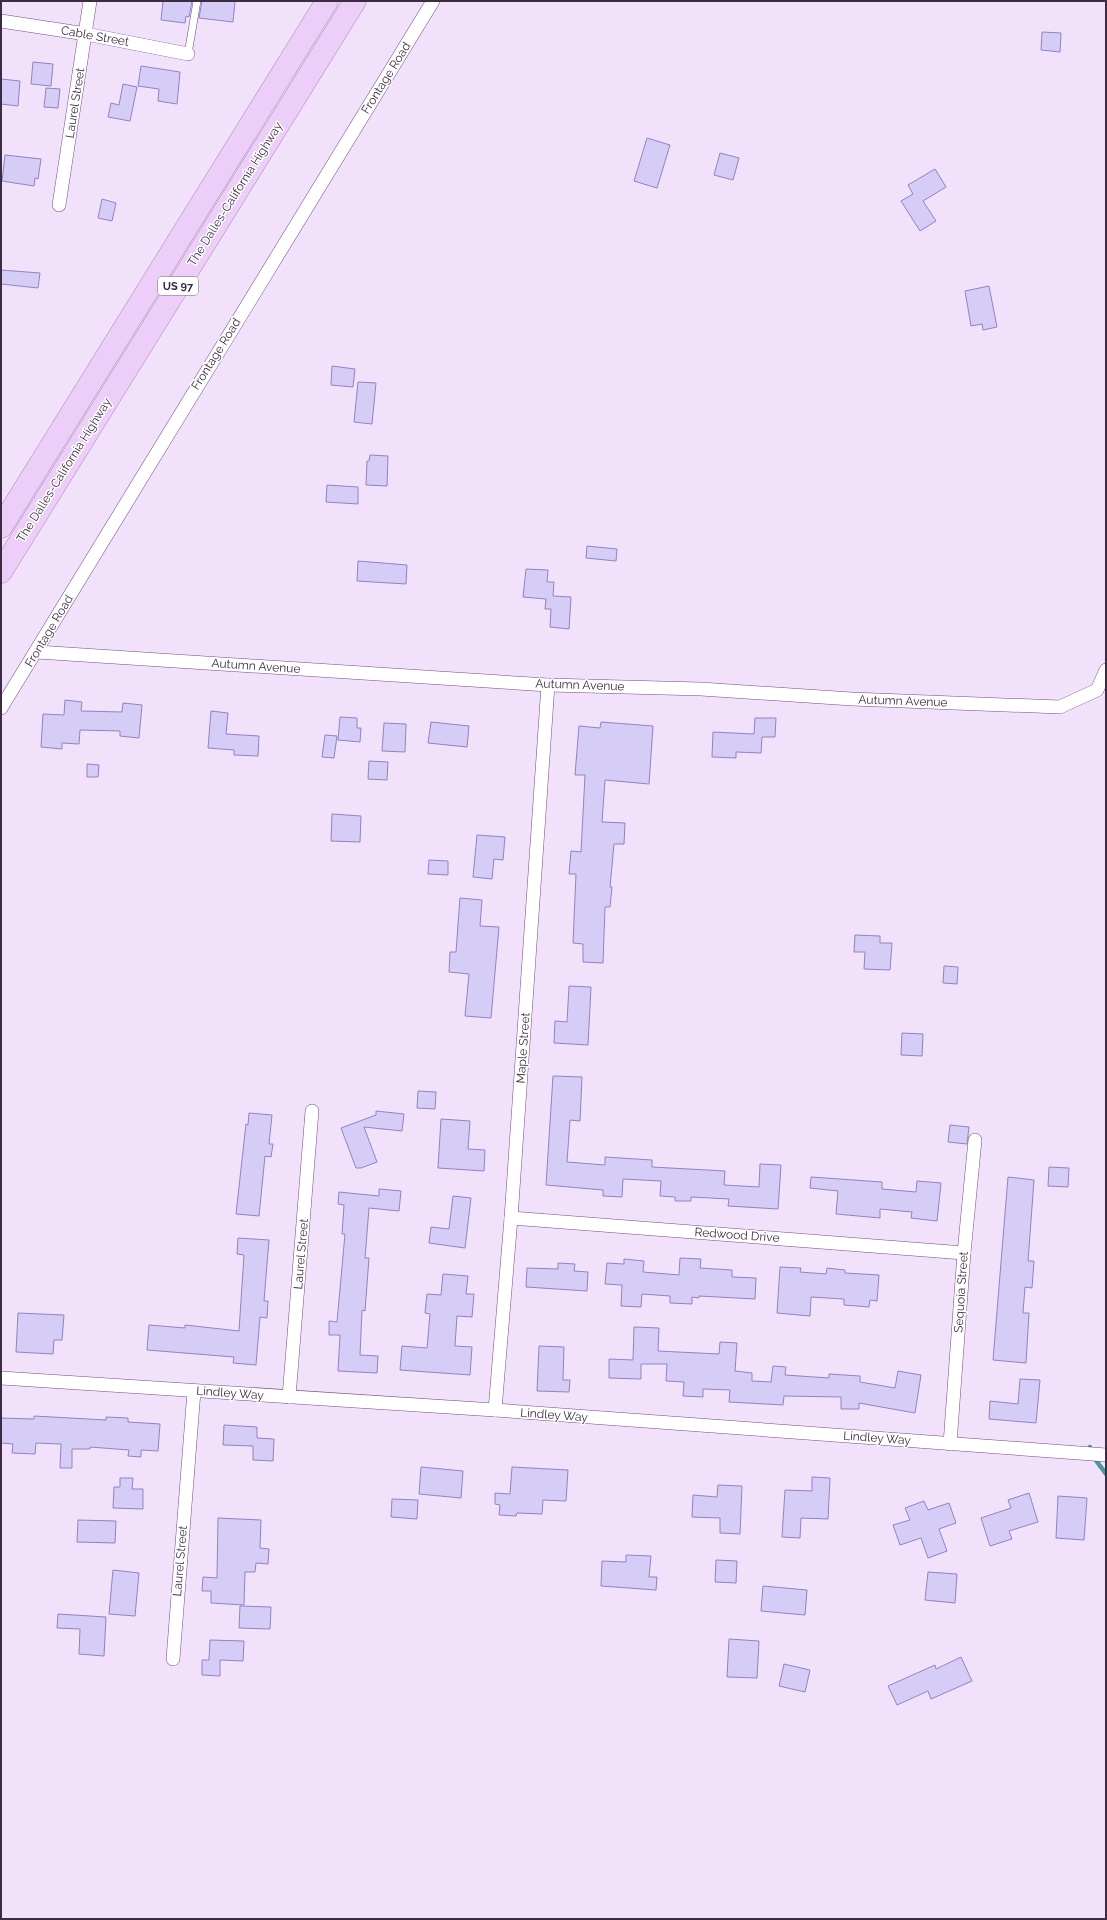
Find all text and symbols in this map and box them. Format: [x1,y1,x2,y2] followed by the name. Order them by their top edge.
[60,23,130,49] street label: Cable Street
[358,40,414,116] street label: Frontage Road
[63,67,87,139] street label: Laurel Street
[185,119,285,269] street label: The Dalles-California Highway
[158,277,198,295] road number: US 97
[188,316,244,392] street label: Frontage Road
[14,395,114,545] street label: The Dalles-California Highway
[22,592,76,670] street label: Frontage Road
[211,656,301,676] street label: Autumn Avenue
[535,676,625,694] street label: Autumn Avenue
[858,692,948,710] street label: Autumn Avenue
[514,1012,532,1084] street label: Maple Street
[291,1218,311,1290] street label: Laurel Street
[694,1225,780,1245] street label: Redwood Drive
[951,1251,971,1333] street label: Sequoia Street
[196,1384,265,1402] street label: Lindley Way
[520,1406,589,1424] street label: Lindley Way
[843,1429,912,1447] street label: Lindley Way
[170,1525,190,1597] street label: Laurel Street

